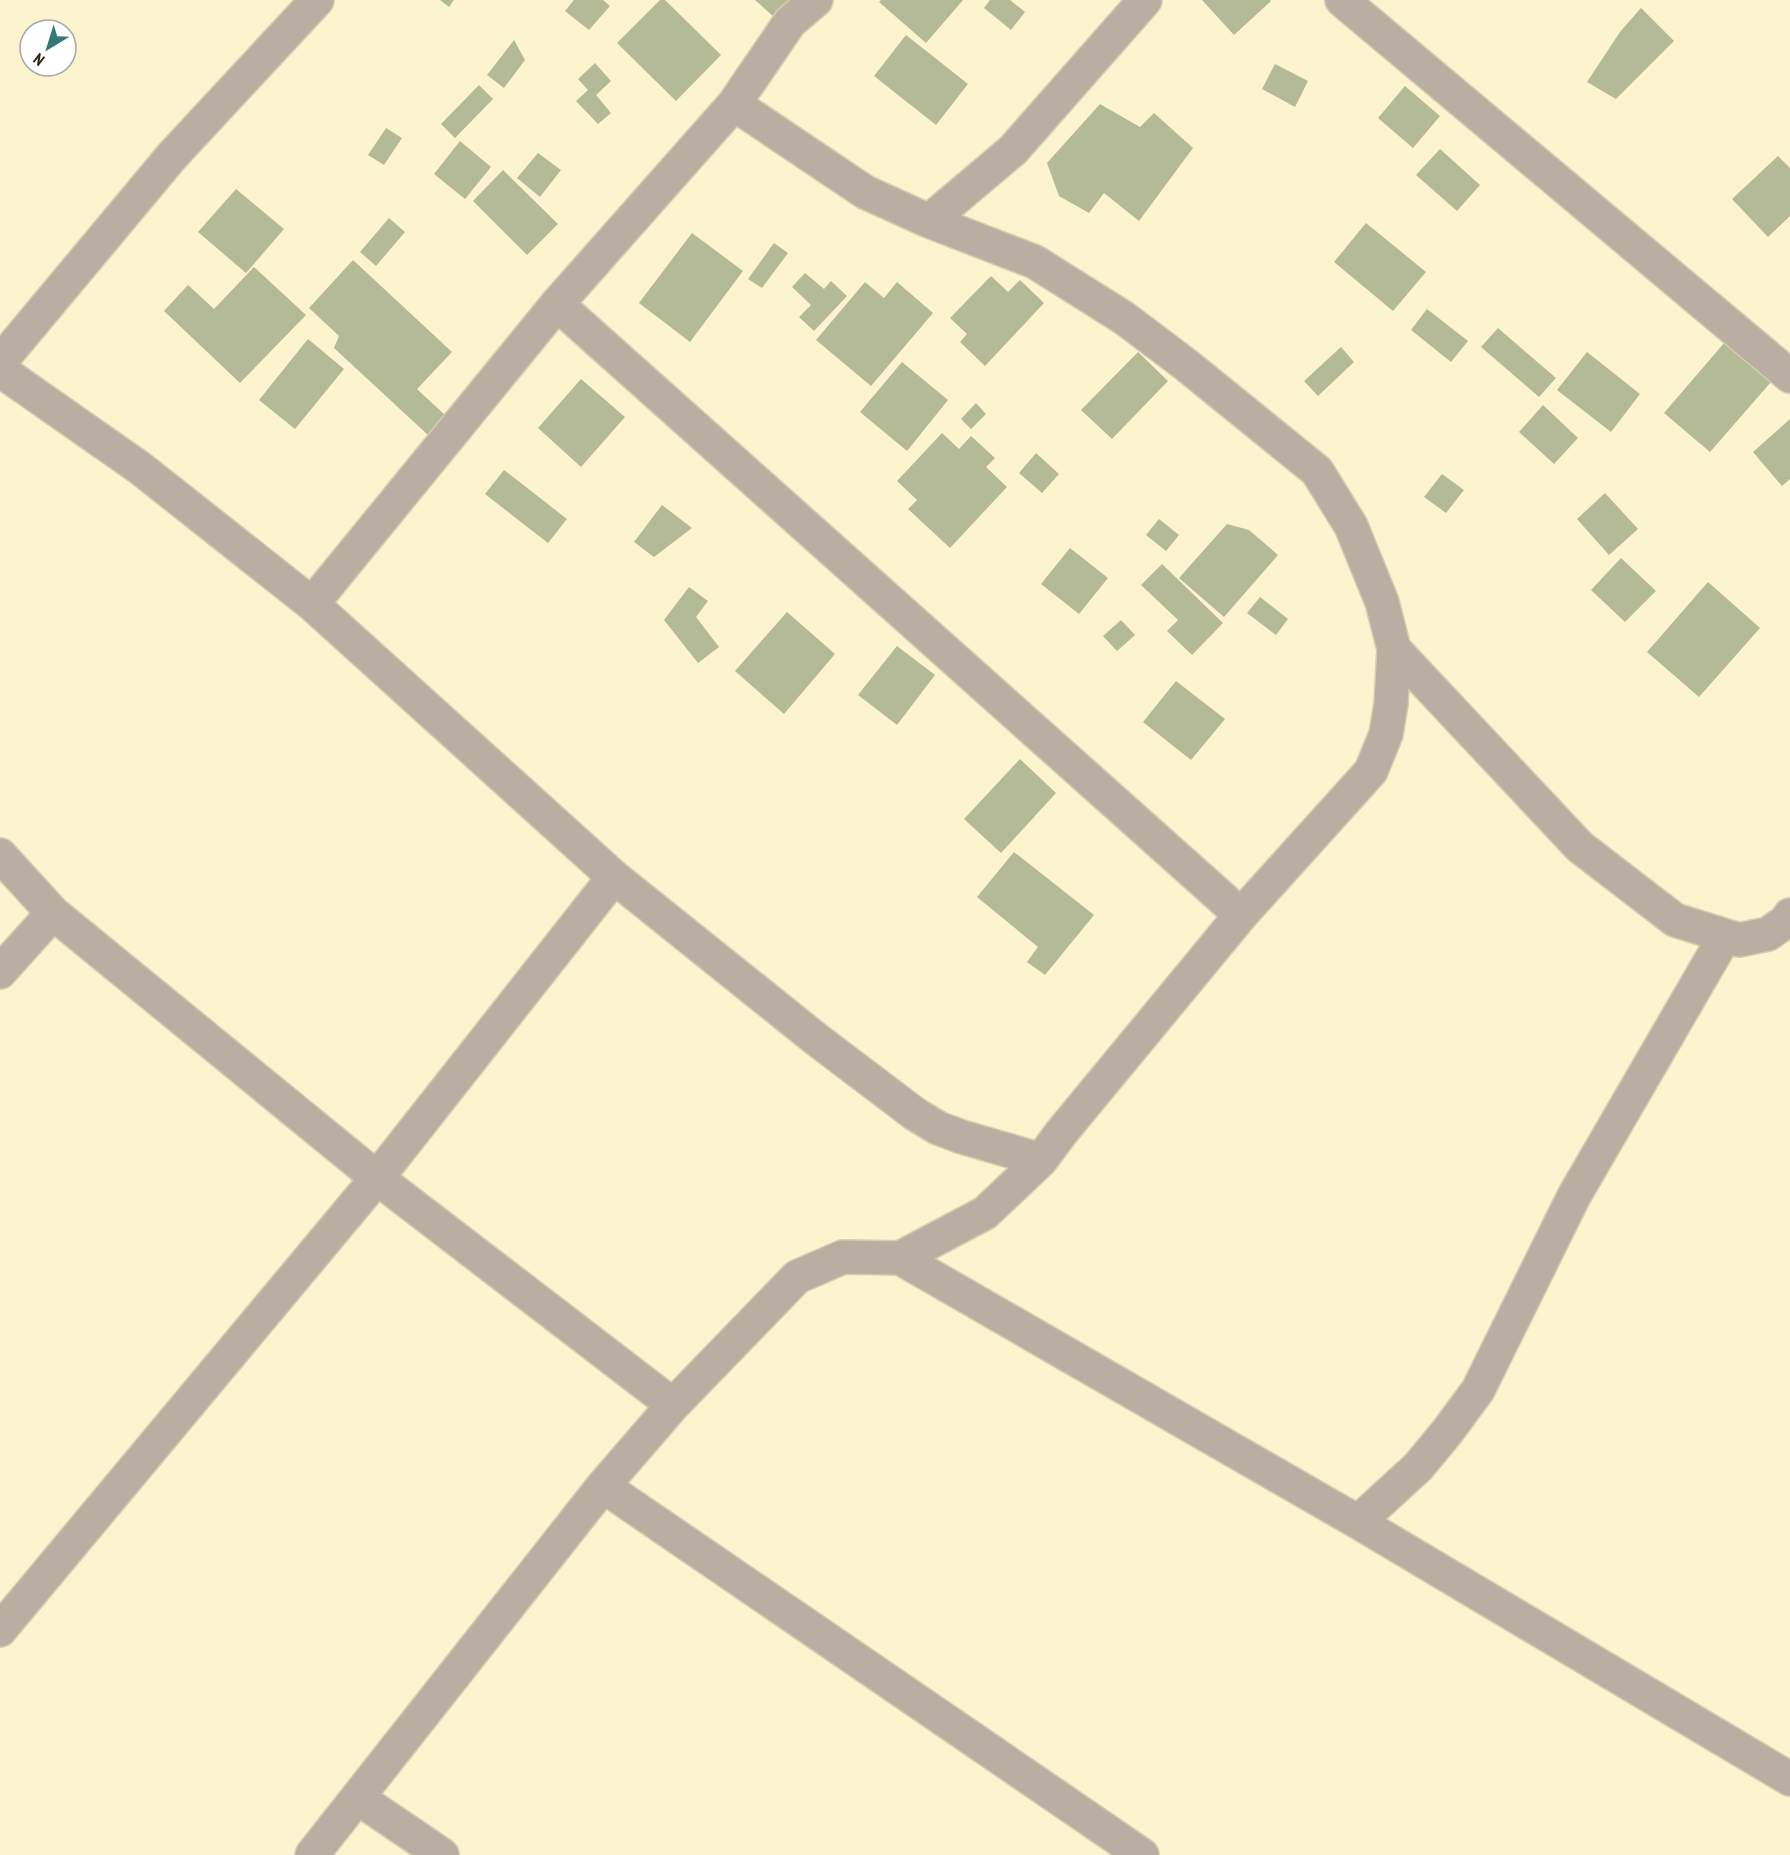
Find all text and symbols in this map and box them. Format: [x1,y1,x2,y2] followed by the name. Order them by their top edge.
[18,18,78,78] north arrow
[29,49,48,70] text: N

